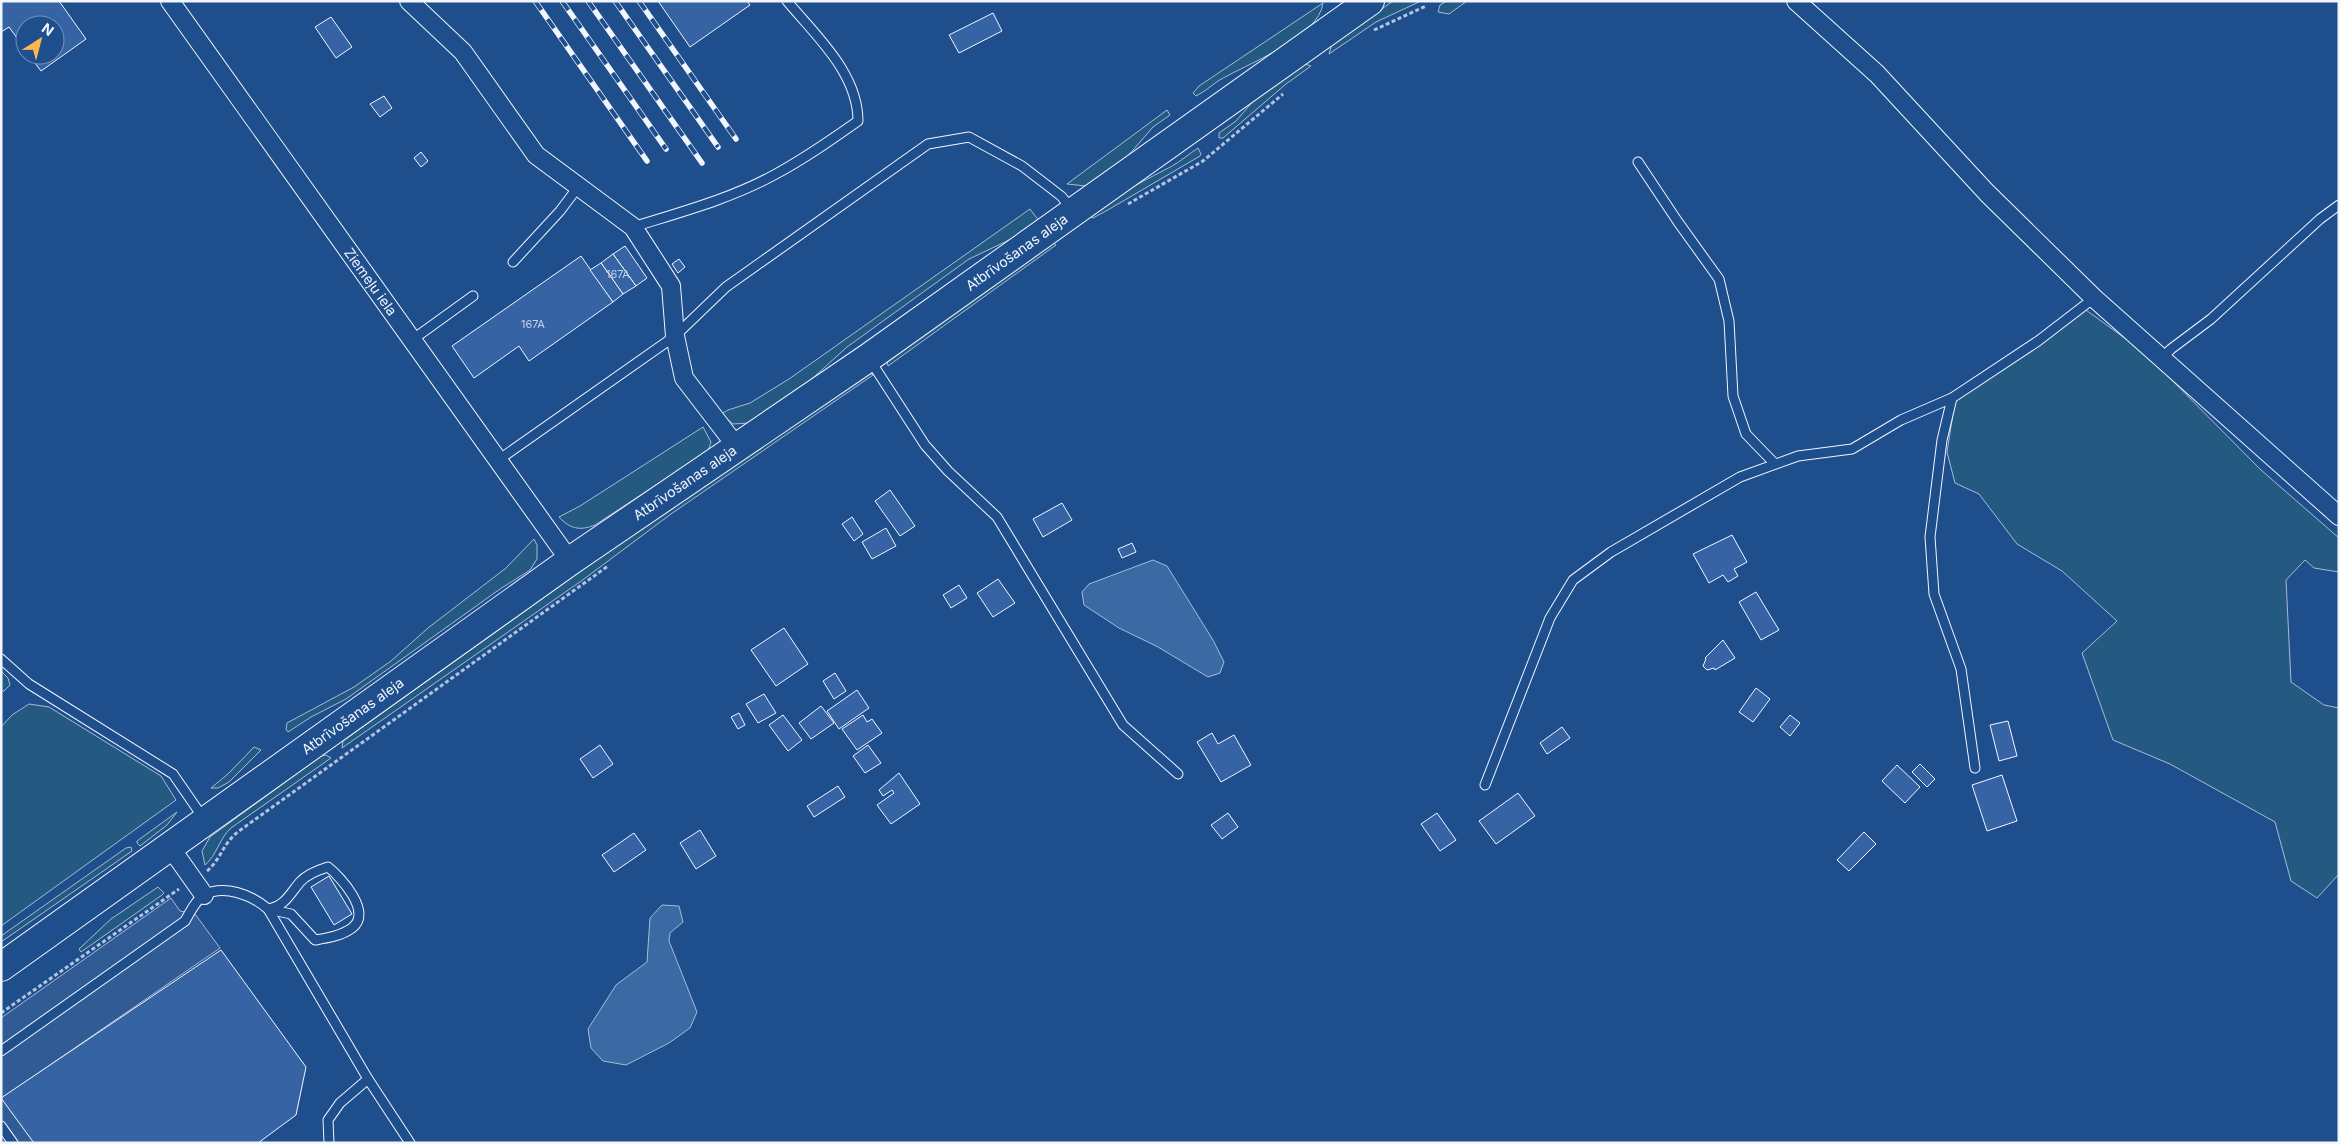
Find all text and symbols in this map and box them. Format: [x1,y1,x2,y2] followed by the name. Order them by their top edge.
[15,15,65,65] north arrow
[39,19,57,39] text: N
[962,210,1071,294] street label: Atbrīvošanas aleja
[341,244,401,319] street label: Ziemeļu iela
[606,267,630,281] house number: 167A
[521,317,545,331] house number: 167A
[630,441,739,523] street label: Atbrīvošanas aleja
[298,674,407,758] street label: Atbrīvošanas aleja

